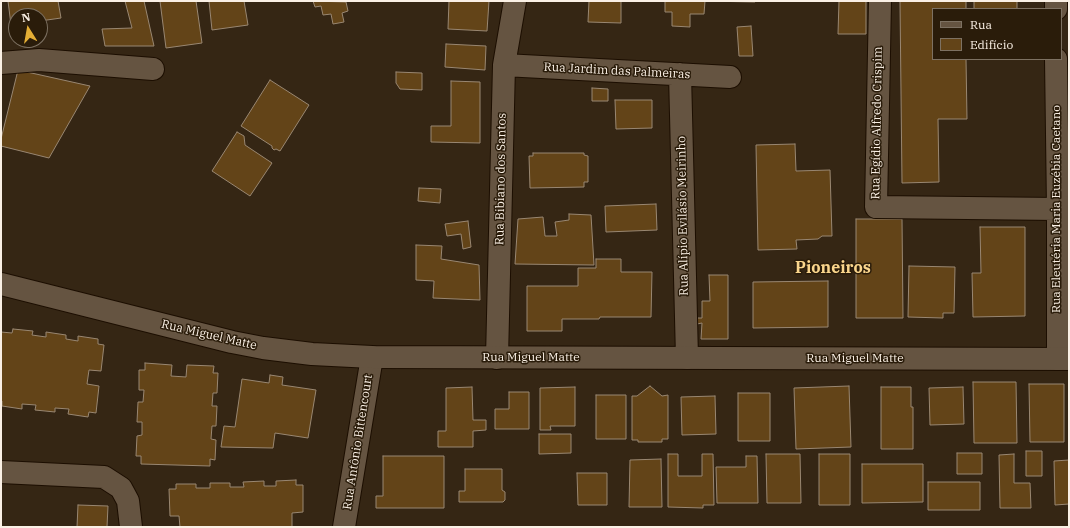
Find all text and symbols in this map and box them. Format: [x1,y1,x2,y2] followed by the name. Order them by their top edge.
[8,8,48,48] north arrow
[932,8,1062,60] legend
[20,10,32,25] text: N
[970,17,992,32] text: Rua
[970,37,1013,52] text: Edifício
[868,46,886,200] street label: Rua Egídio Alfredo Crispim
[543,60,691,82] street label: Rua Jardim das Palmeiras
[1050,105,1064,313] street label: Rua Eleutéria Maria Euzébia Caetano
[493,113,509,245] street label: Rua Bibiano dos Santos
[674,136,692,296] street label: Rua Alípio Evilásio Meirinho
[795,258,871,278] district label: Pioneiros
[160,317,258,353] street label: Rua Miguel Matte
[482,351,580,365] street label: Rua Miguel Matte
[806,352,904,366] street label: Rua Miguel Matte
[340,373,376,511] street label: Rua Antônio Bittencourt

